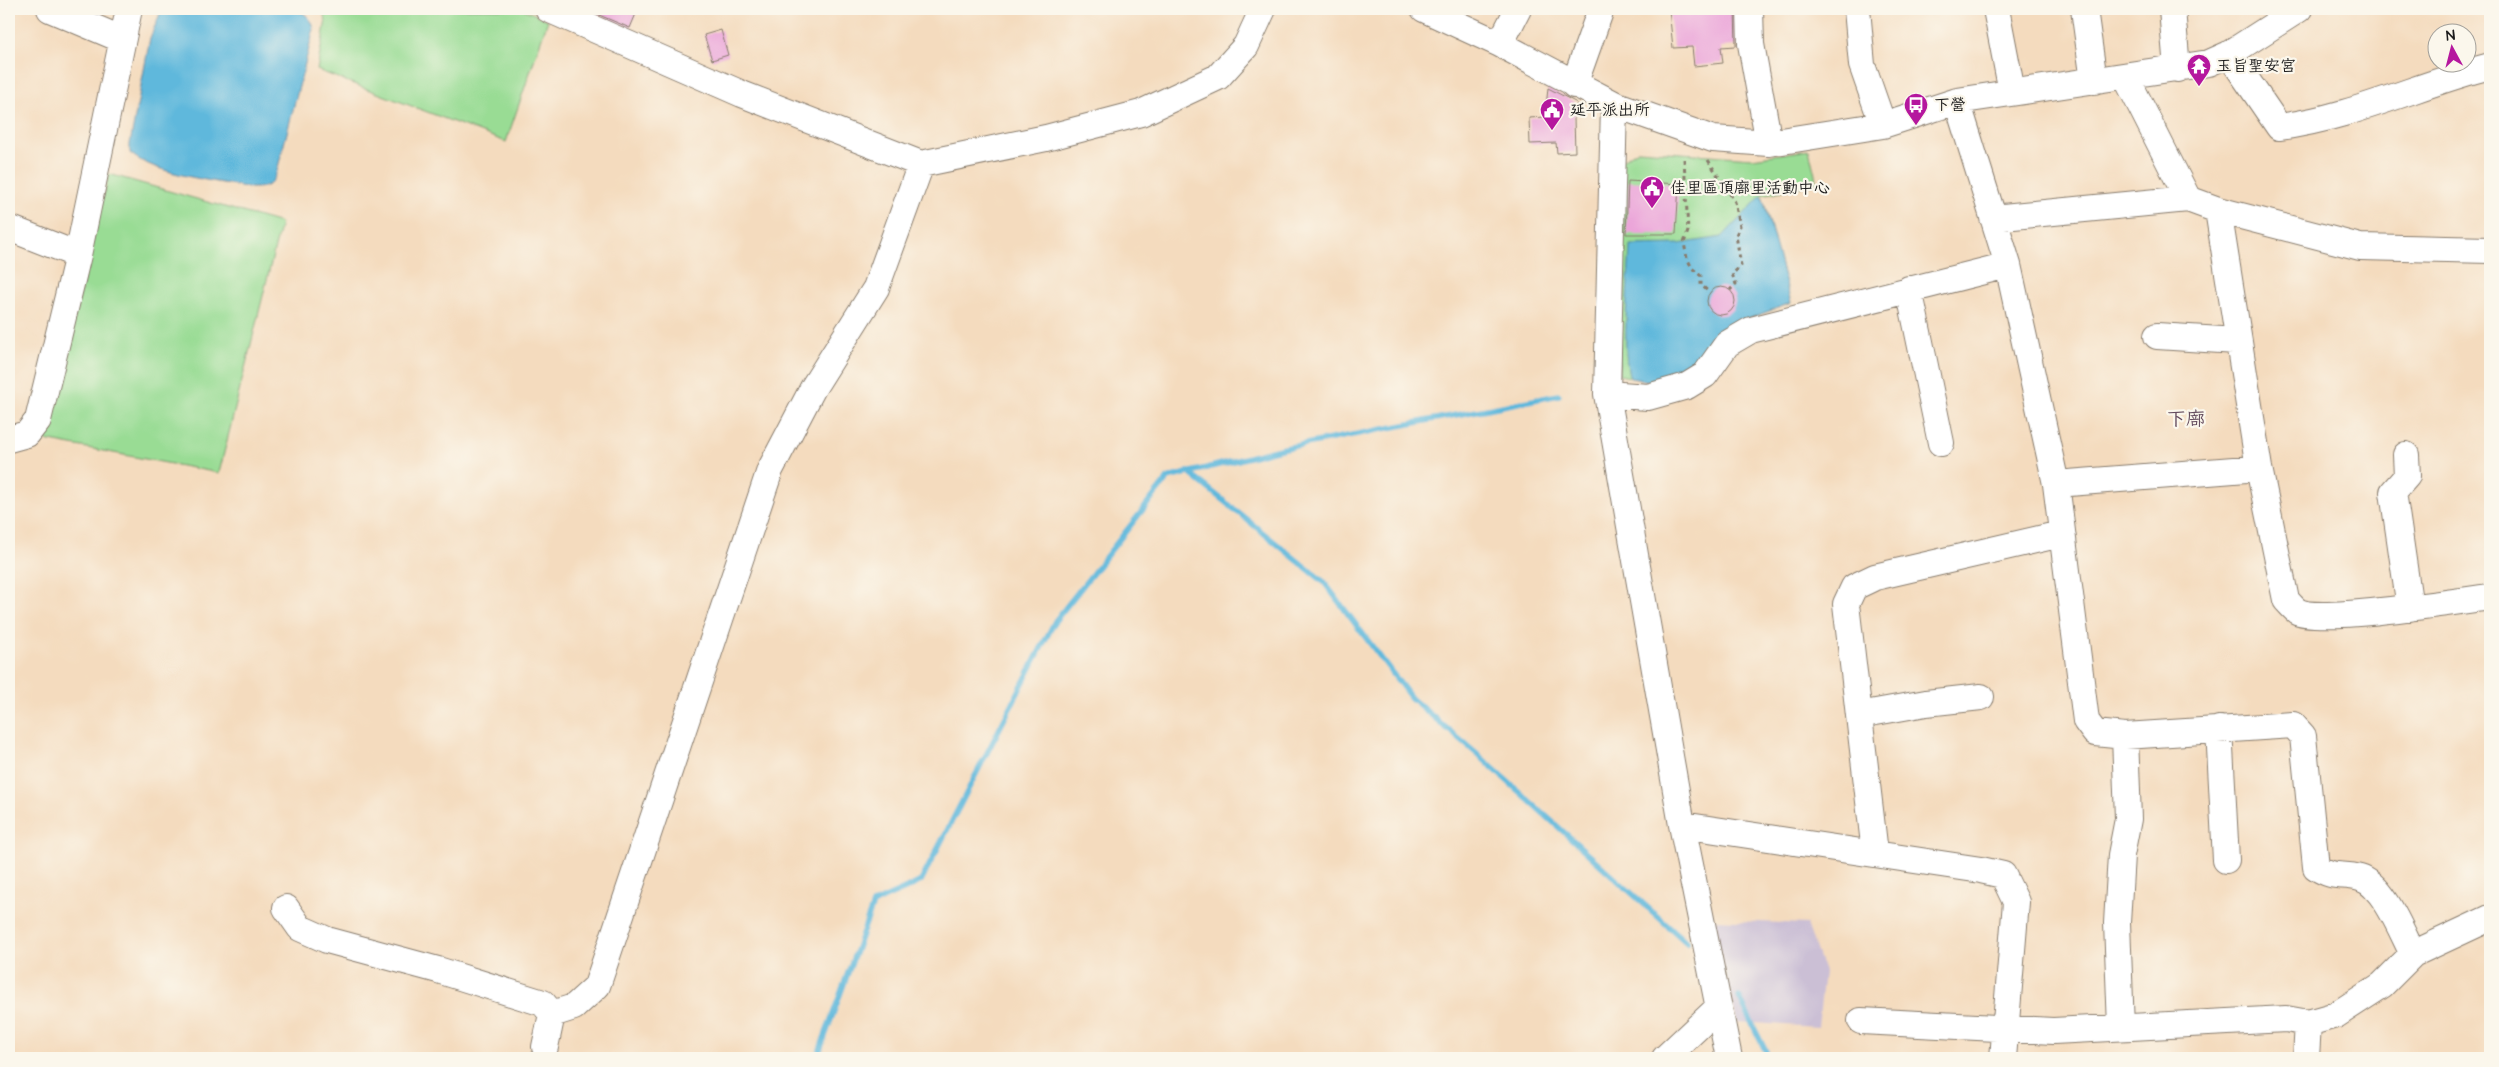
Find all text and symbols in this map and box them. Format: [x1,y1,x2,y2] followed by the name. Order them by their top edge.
[2426,22,2476,72] north arrow
[2445,26,2456,47] text: N
[2186,53,2212,87] temple icon: 玉旨聖安宮
[2216,55,2296,77] place label: 玉旨聖安宮
[1903,92,1929,126] bus stop icon: 下營
[1934,94,1966,116] place label: 下營
[1539,97,1565,131] public building icon: 延平派出所
[1570,99,1650,121] place label: 延平派出所
[1639,175,1665,209] public building icon: 佳里區頂廍里活動中心
[1670,177,1830,199] place label: 佳里區頂廍里活動中心
[2167,406,2205,433] district label: 下廍

